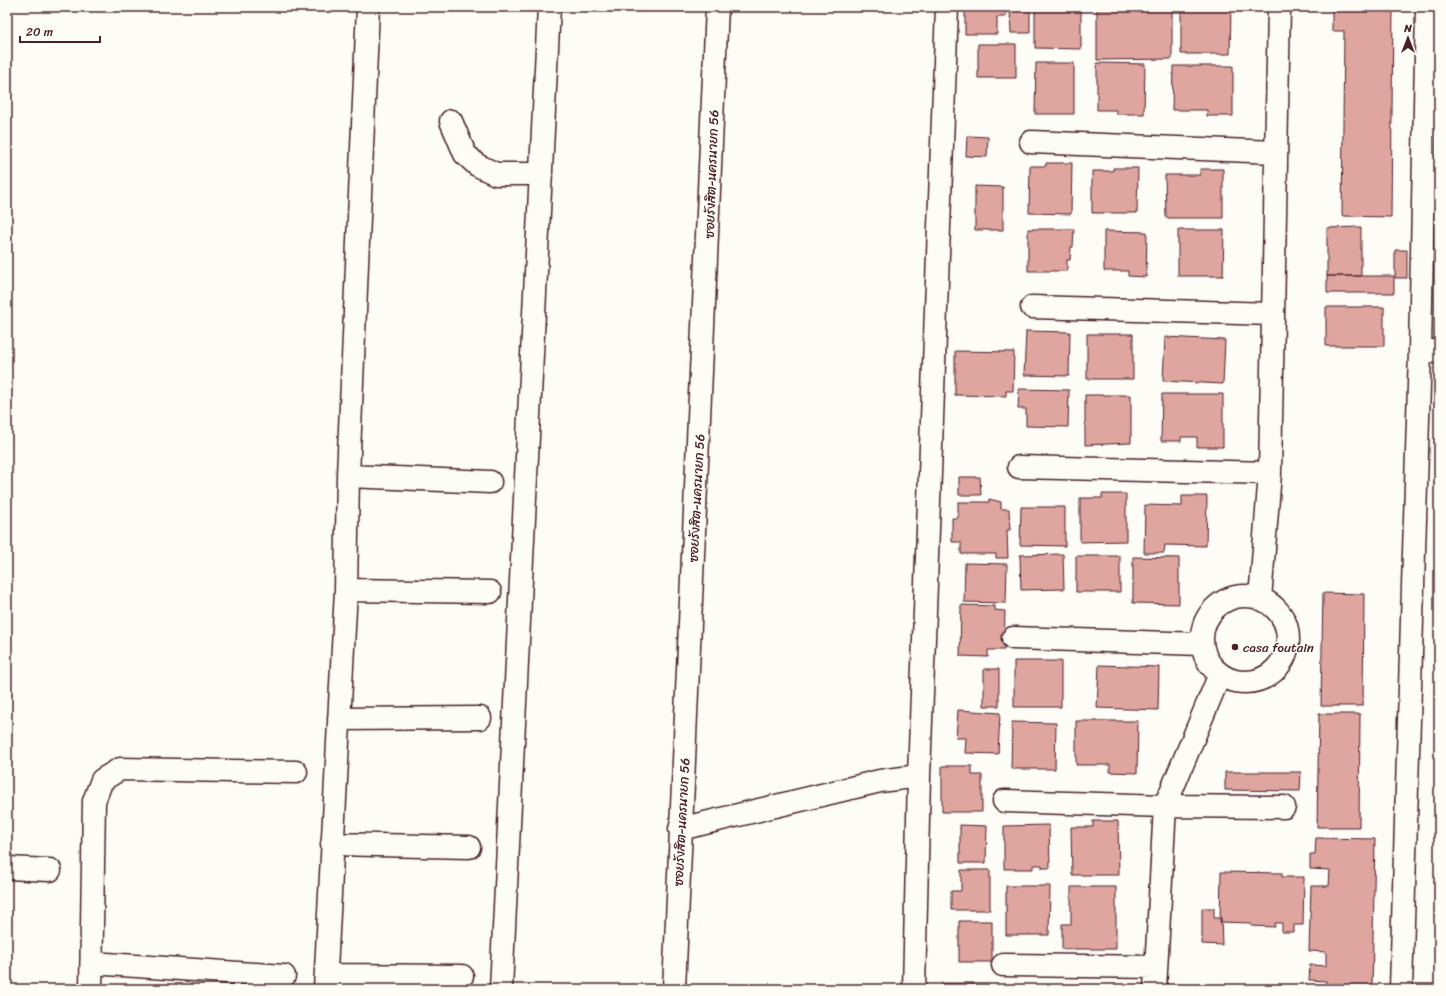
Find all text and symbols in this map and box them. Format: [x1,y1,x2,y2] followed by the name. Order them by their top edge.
[20,18,100,44] scale bar
[1388,18,1428,58] north arrow
[1403,19,1412,38] text: N
[26,21,53,43] text: 20 m
[698,109,725,239] street label: ซอยรังสิต-นครนายก 56
[682,433,711,563] street label: ซอยรังสิต-นครนายก 56
[1243,636,1314,659] place label: casa foutain
[1230,642,1240,652] marker: casa foutain
[667,757,696,887] street label: ซอยรังสิต-นครนายก 56

